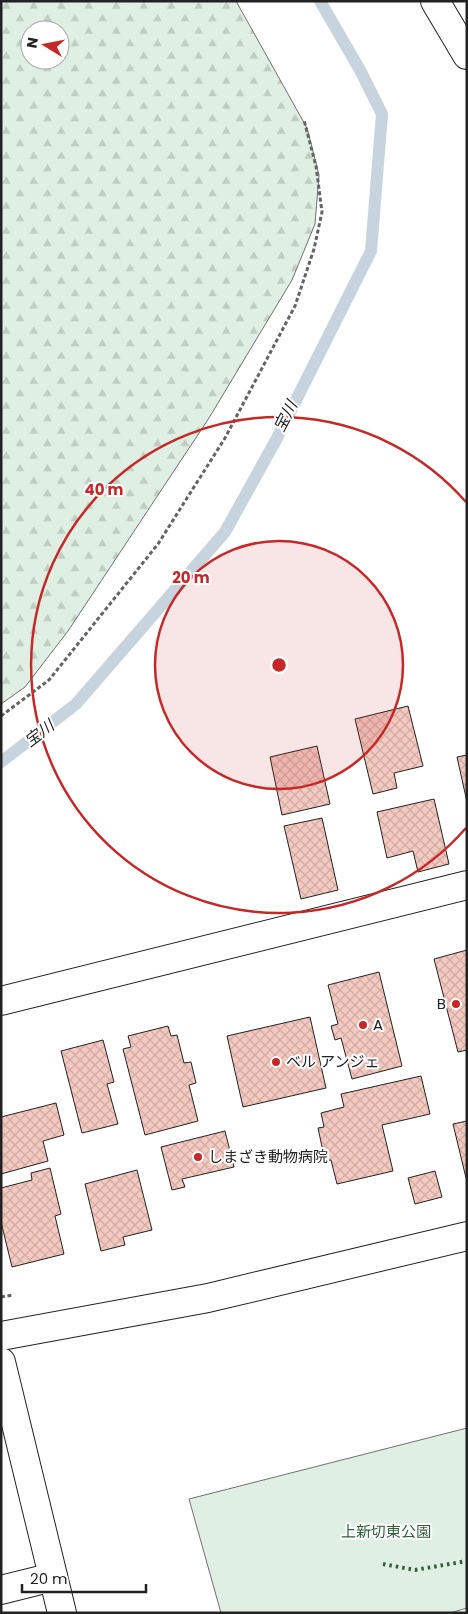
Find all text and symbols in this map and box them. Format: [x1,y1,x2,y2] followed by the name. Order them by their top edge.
[20,20,70,70] north arrow
[21,36,43,50] text: N
[268,395,304,436] water label: 宝川
[84,479,124,500] text: 40 m
[172,567,210,588] text: 20 m
[270,656,288,674] centre of rings
[20,713,61,752] water label: 宝川
[437,993,446,1014] place label: B
[450,998,462,1010] marker: B
[373,1014,383,1035] place label: A
[357,1019,369,1031] marker: A
[286,1051,379,1072] place label: ベル アンジェ
[270,1056,282,1068] marker: ベル アンジェ
[208,1146,328,1167] place label: しまざき動物病院
[192,1151,204,1163] marker: しまざき動物病院
[341,1521,431,1542] park label: 上新切東公園
[22,1562,146,1594] scale bar
[30,1568,68,1589] text: 20 m

